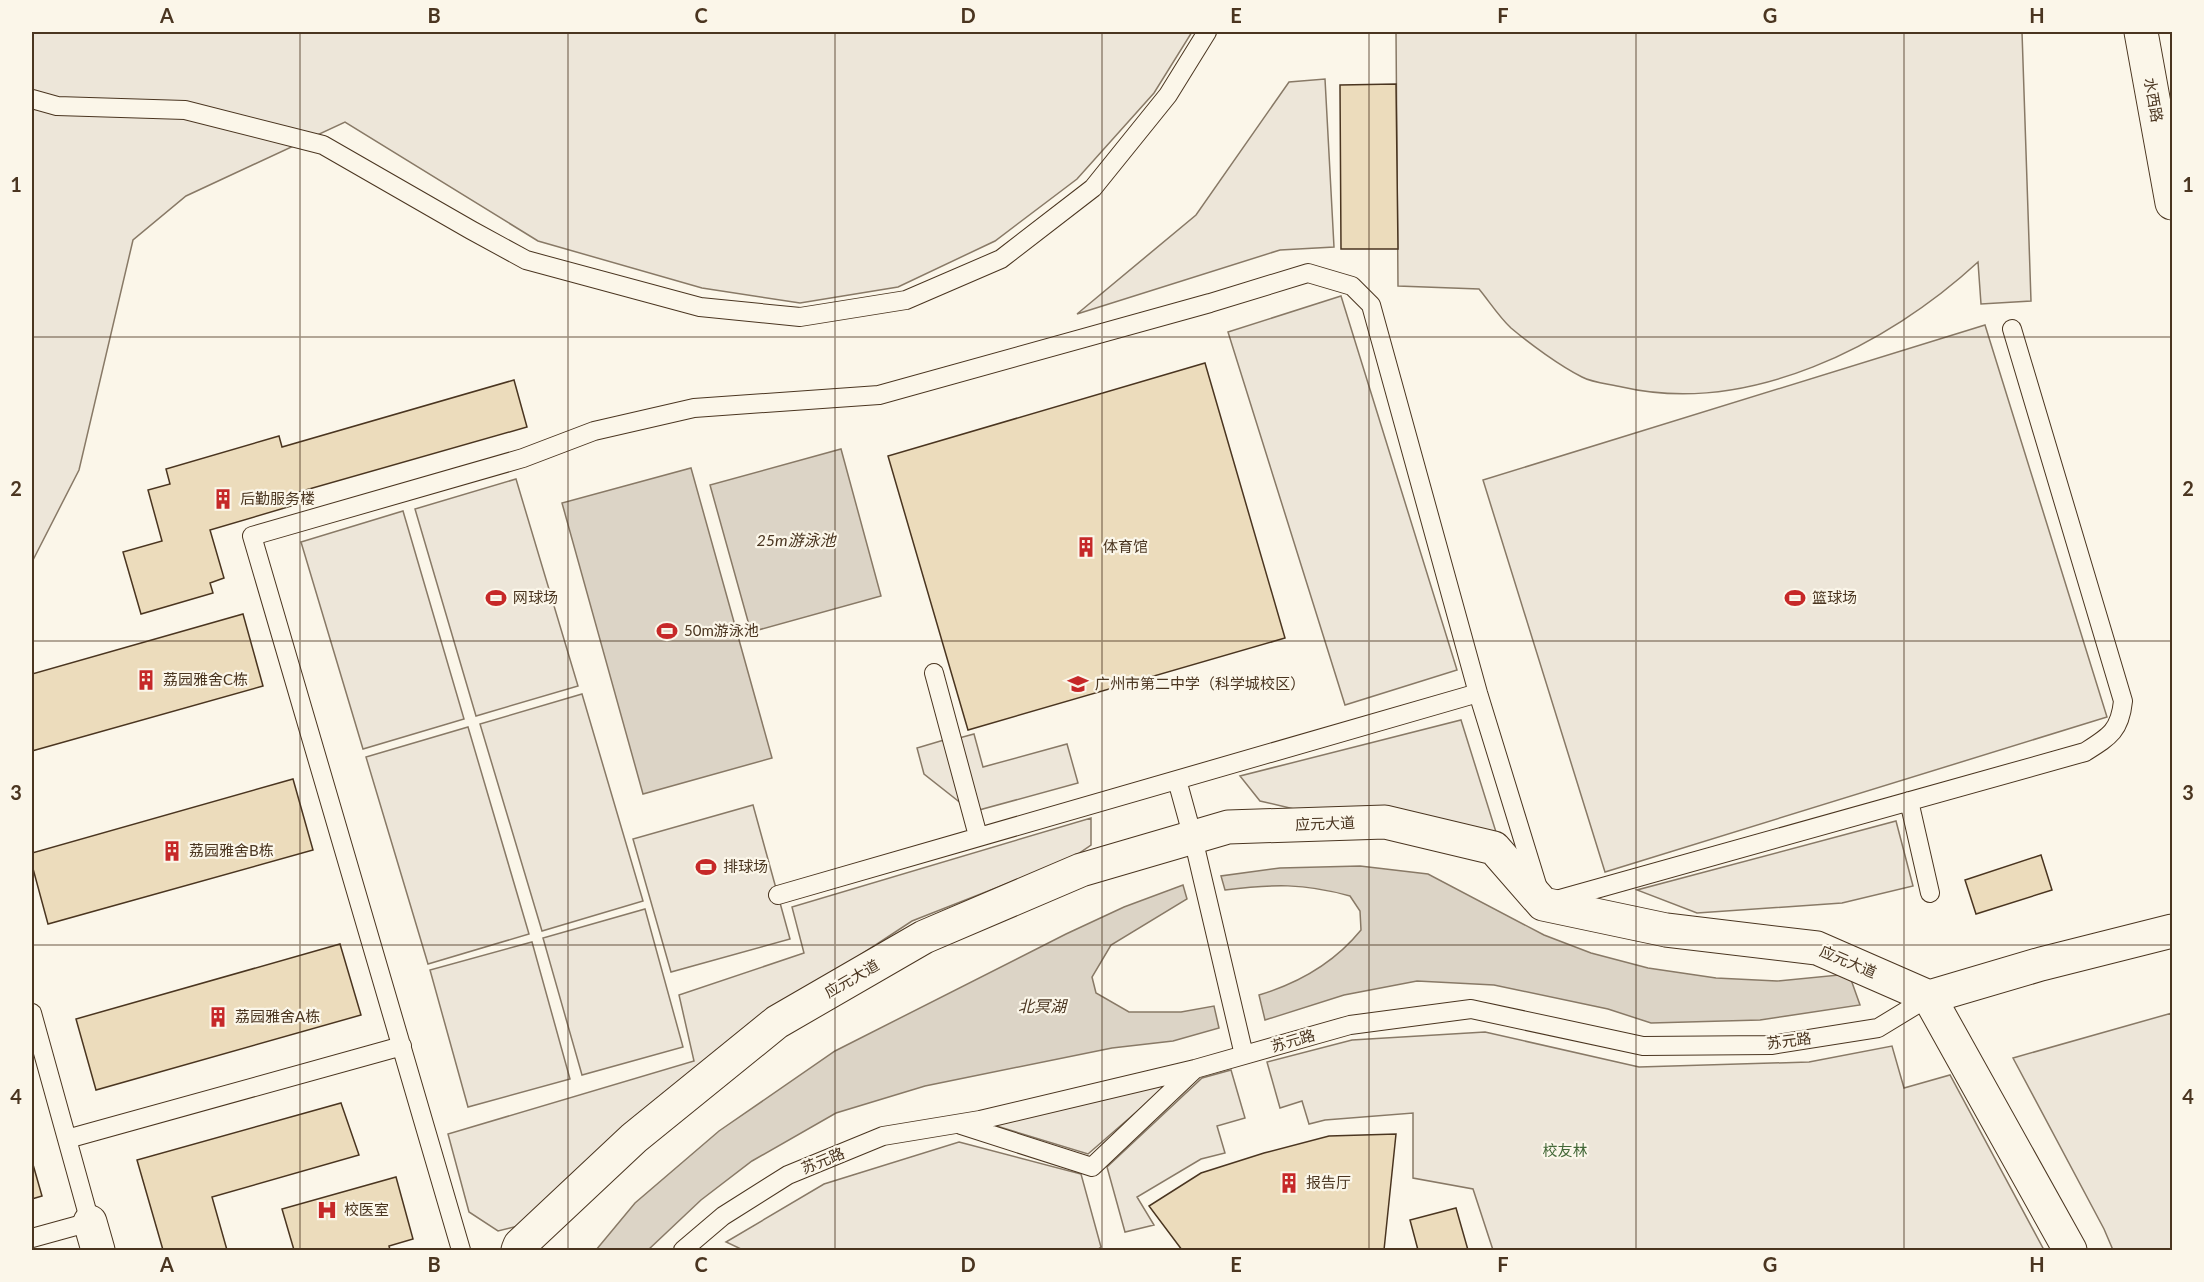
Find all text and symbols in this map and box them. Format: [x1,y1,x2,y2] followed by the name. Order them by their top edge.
[159,3,174,27] text: A
[427,3,441,27] text: B
[694,3,708,27] text: C
[960,3,976,27] text: D
[1230,3,1242,27] text: E
[1497,3,1509,27] text: F
[1763,3,1777,27] text: G
[2029,3,2045,27] text: H
[2141,76,2167,124] street label: 水西路
[10,172,22,196] text: 1
[2182,172,2194,196] text: 1
[10,476,22,500] text: 2
[2182,476,2194,500] text: 2
[211,487,235,511] building icon: 后勤服务楼
[240,489,315,507] place label: 后勤服务楼
[756,530,838,549] water label: 25m游泳池
[1074,535,1098,559] building icon: 体育馆
[1103,537,1148,555] place label: 体育馆
[484,586,508,610] sports icon: 网球场
[1783,586,1807,610] sports icon: 篮球场
[513,588,558,606] place label: 网球场
[1812,588,1857,606] place label: 篮球场
[655,619,679,643] sports icon: 50m游泳池
[684,621,759,639] place label: 50m游泳池
[134,668,158,692] building icon: 荔园雅舍C栋
[163,670,248,688] place label: 荔园雅舍C栋
[1066,672,1090,696] school or university icon: 广州市第二中学（科学城校区）
[1095,674,1305,692] place label: 广州市第二中学（科学城校区）
[10,780,22,804] text: 3
[2182,780,2194,804] text: 3
[1295,813,1355,833] street label: 应元大道
[160,839,184,863] building icon: 荔园雅舍B栋
[189,841,274,859] place label: 荔园雅舍B栋
[694,855,718,879] sports icon: 排球场
[723,857,768,875] place label: 排球场
[1817,941,1880,981] street label: 应元大道
[821,955,882,1001] street label: 应元大道
[1018,996,1069,1015] water label: 北冥湖
[206,1005,230,1029] building icon: 荔园雅舍A栋
[235,1007,320,1025] place label: 荔园雅舍A栋
[1269,1025,1317,1055] street label: 苏元路
[1765,1028,1812,1052] street label: 苏元路
[10,1084,22,1108] text: 4
[2182,1084,2194,1108] text: 4
[1542,1141,1588,1159] park label: 校友林
[798,1143,847,1177] street label: 苏元路
[1277,1171,1301,1195] building icon: 报告厅
[1306,1173,1351,1191] place label: 报告厅
[315,1198,339,1222] hospital icon: 校医室
[344,1200,389,1218] place label: 校医室
[159,1252,174,1276] text: A
[427,1252,441,1276] text: B
[694,1252,708,1276] text: C
[960,1252,976,1276] text: D
[1230,1252,1242,1276] text: E
[1497,1252,1509,1276] text: F
[1763,1252,1777,1276] text: G
[2029,1252,2045,1276] text: H

